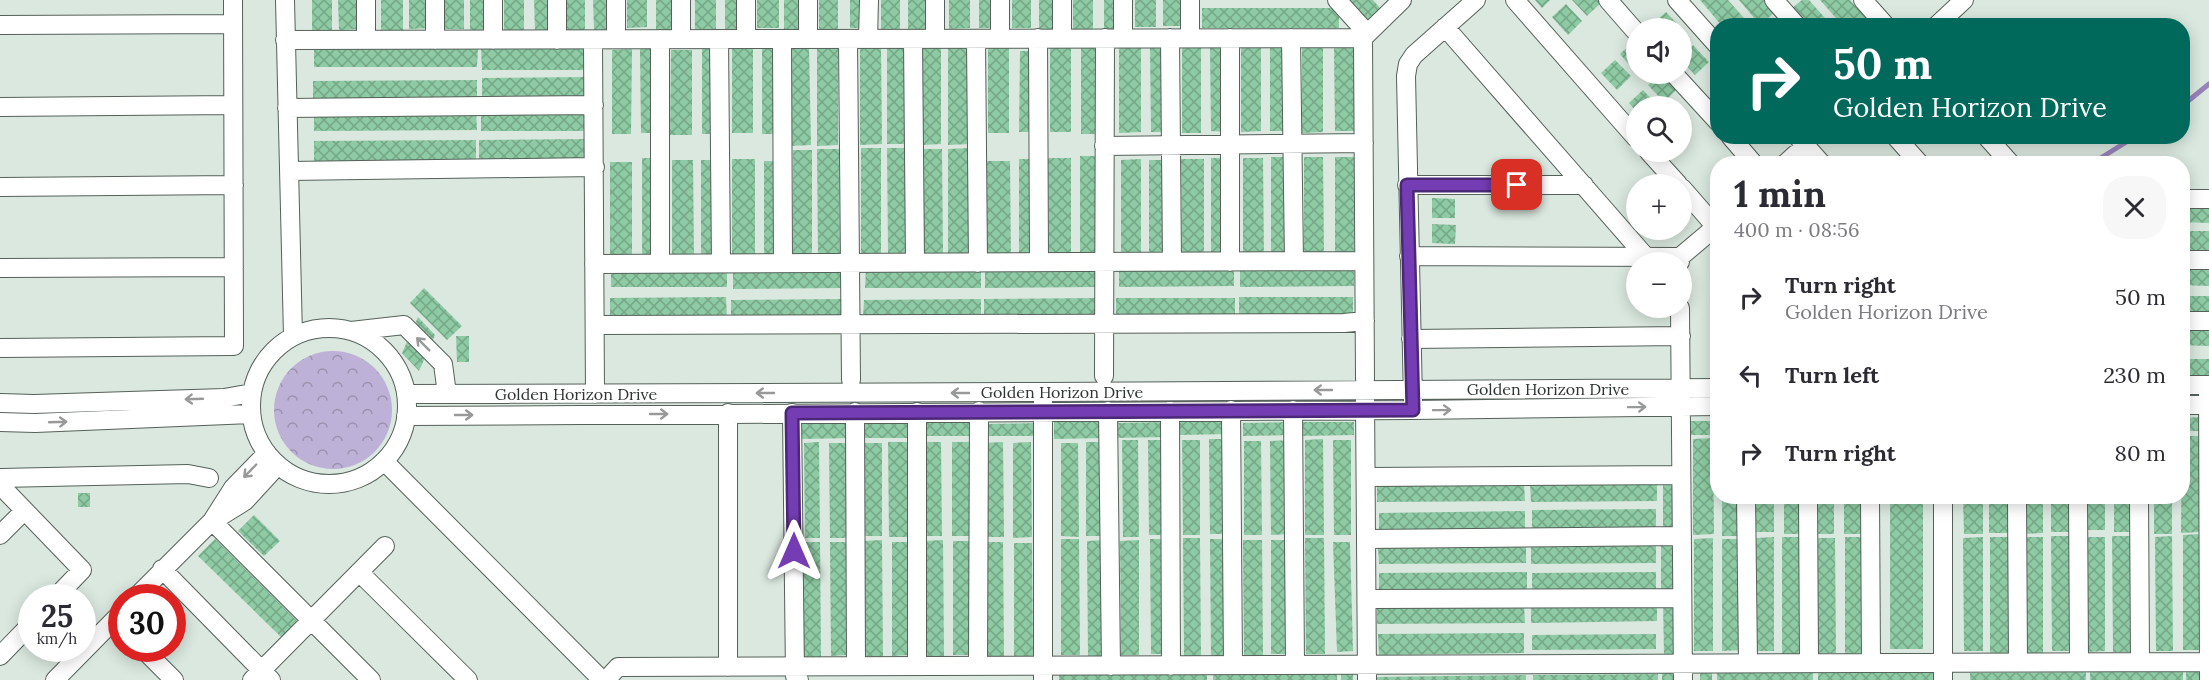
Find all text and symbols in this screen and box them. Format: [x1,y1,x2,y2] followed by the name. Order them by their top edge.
[1626,18,1692,318] map controls
[1626,18,1692,84] button: sound
[1833,37,1932,91] text: 50 m
[1734,42,1812,120] icon: right
[1833,90,2107,124] text: Golden Horizon Drive
[1626,96,1692,162] button: search
[1491,159,1542,210] pin
[1500,168,1533,201] icon: arrive
[1734,171,1826,217] text: 1 min
[1626,174,1692,240] button: +
[2103,176,2166,239] button: close
[1734,217,1859,242] text: 400 m · 08:56
[1626,252,1692,318] button: −
[1785,271,1896,299] text: Turn right
[1734,281,1767,314] icon: right
[2115,283,2166,311] text: 50 m
[1785,299,1988,324] text: Golden Horizon Drive
[416,336,431,351] one-way arrow
[1734,359,1767,392] icon: left
[1785,361,1879,389] text: Turn left
[2103,361,2166,389] text: 230 m
[1467,379,1629,399] street label: Golden Horizon Drive
[981,382,1143,402] street label: Golden Horizon Drive
[495,384,657,404] street label: Golden Horizon Drive
[1314,384,1334,396] one-way arrow
[756,387,776,399] one-way arrow
[951,387,971,399] one-way arrow
[184,393,204,405] one-way arrow
[1627,401,1647,413] one-way arrow
[1432,404,1452,415] one-way arrow
[649,408,669,420] one-way arrow
[454,409,474,421] one-way arrow
[48,416,68,427] one-way arrow
[1734,437,1767,470] icon: right
[1785,439,1896,467] text: Turn right
[2115,439,2166,467] text: 80 m
[243,463,257,478] one-way arrow
[762,519,826,583] position arrow
[108,584,186,662] speed limit sign: 30
[41,597,73,635] text: 25
[37,629,77,648] text: km/h

